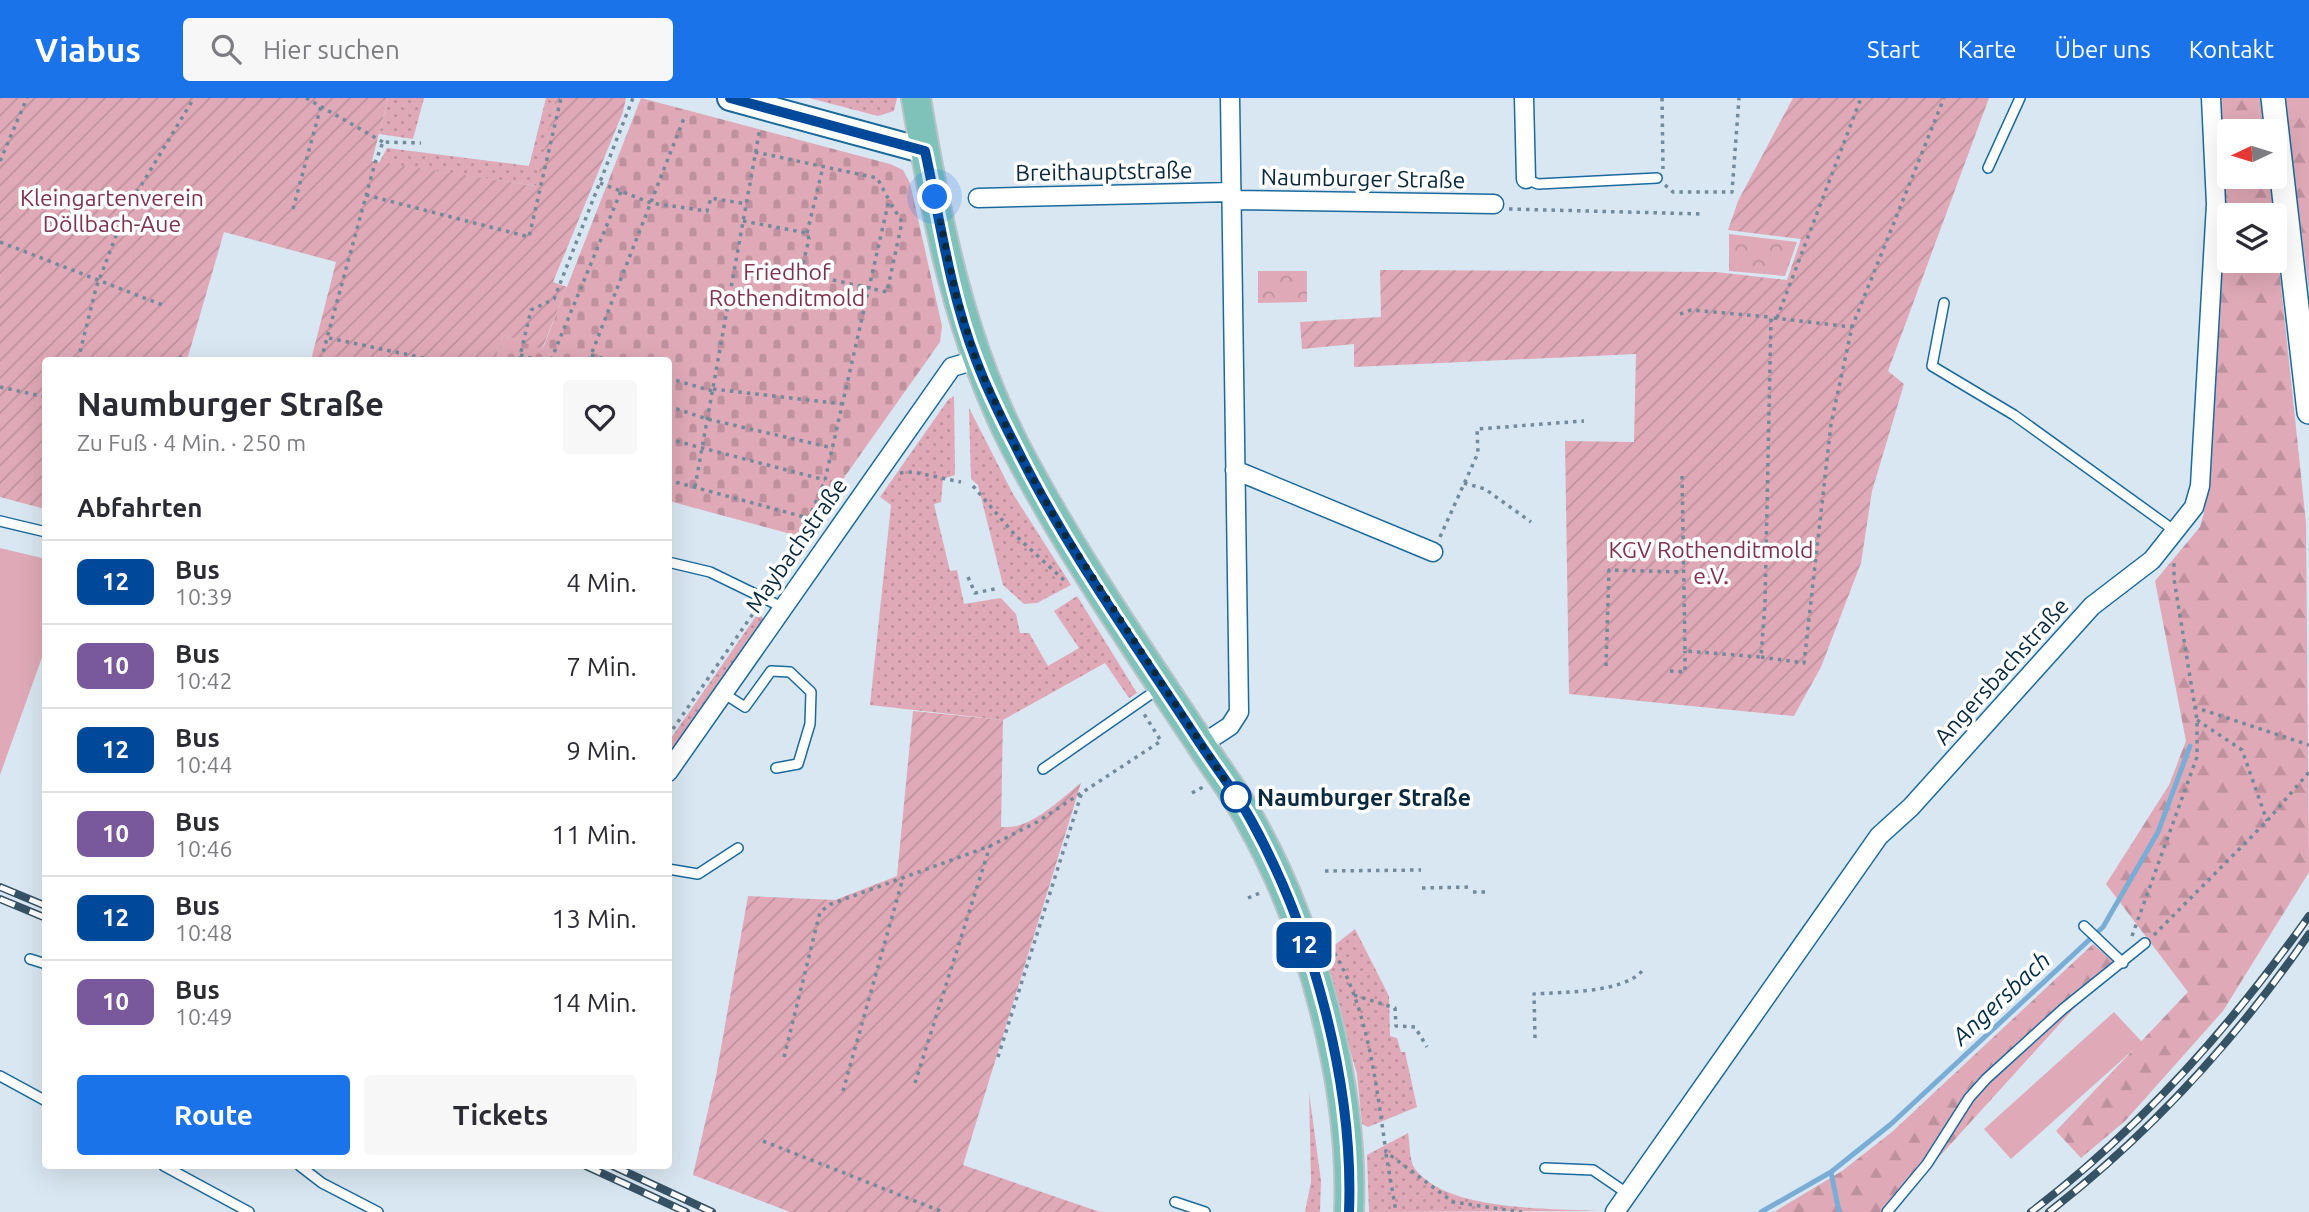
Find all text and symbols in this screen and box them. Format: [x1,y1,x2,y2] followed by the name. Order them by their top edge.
[183,18,673,81] search box
[207,30,245,68] icon: search
[35,31,141,68] text: Viabus
[263,35,400,64] text: Hier suchen
[1867,36,1920,63] text: Start
[1958,36,2017,63] text: Karte
[2055,36,2151,63] text: Über uns
[2189,36,2274,63] text: Kontakt
[2217,119,2287,189] north arrow
[2217,119,2287,273] map controls
[1015,157,1193,185] street label: Breithauptstraße
[1261,164,1465,192] street label: Naumburger Straße
[917,179,952,214] your location
[20,185,204,236] park label: Kleingartenverein Döllbach-Aue
[2217,203,2287,273] button: layers
[709,259,865,310] park label: Friedhof Rothenditmold
[563,380,637,454] button: heart
[77,385,384,422] text: Naumburger Straße
[77,430,306,455] text: Zu Fuß · 4 Min. · 250 m
[740,473,852,617] street label: Maybachstraße
[77,493,202,522] text: Abfahrten
[1608,537,1814,588] park label: KGV Rothenditmold e.V.
[175,555,220,584] text: Bus
[102,568,129,595] text: 12
[566,568,637,597] text: 4 Min.
[175,584,233,609] text: 10:39
[1929,593,2073,749] street label: Angersbachstraße
[175,639,220,668] text: Bus
[102,652,129,679] text: 10
[566,652,637,681] text: 7 Min.
[175,668,233,693] text: 10:42
[175,723,220,752] text: Bus
[102,736,129,763] text: 12
[566,736,637,765] text: 9 Min.
[175,752,233,777] text: 10:44
[1221,782,1251,812] marker: Naumburger Straße
[1257,785,1471,810] place label: Naumburger Straße
[175,807,220,836] text: Bus
[102,820,129,847] text: 10
[552,820,637,849] text: 11 Min.
[175,836,233,861] text: 10:46
[175,891,220,920] text: Bus
[102,904,129,931] text: 12
[552,904,637,933] text: 13 Min.
[175,920,233,945] text: 10:48
[1272,922,1336,968] line badge: 12
[1290,931,1318,958] text: 12
[1946,946,2055,1051] water label: Angersbach
[175,975,220,1004] text: Bus
[102,988,129,1015] text: 10
[552,988,637,1017] text: 14 Min.
[175,1004,233,1029] text: 10:49
[77,1075,350,1155] button: Route
[364,1075,637,1155] button: Tickets

